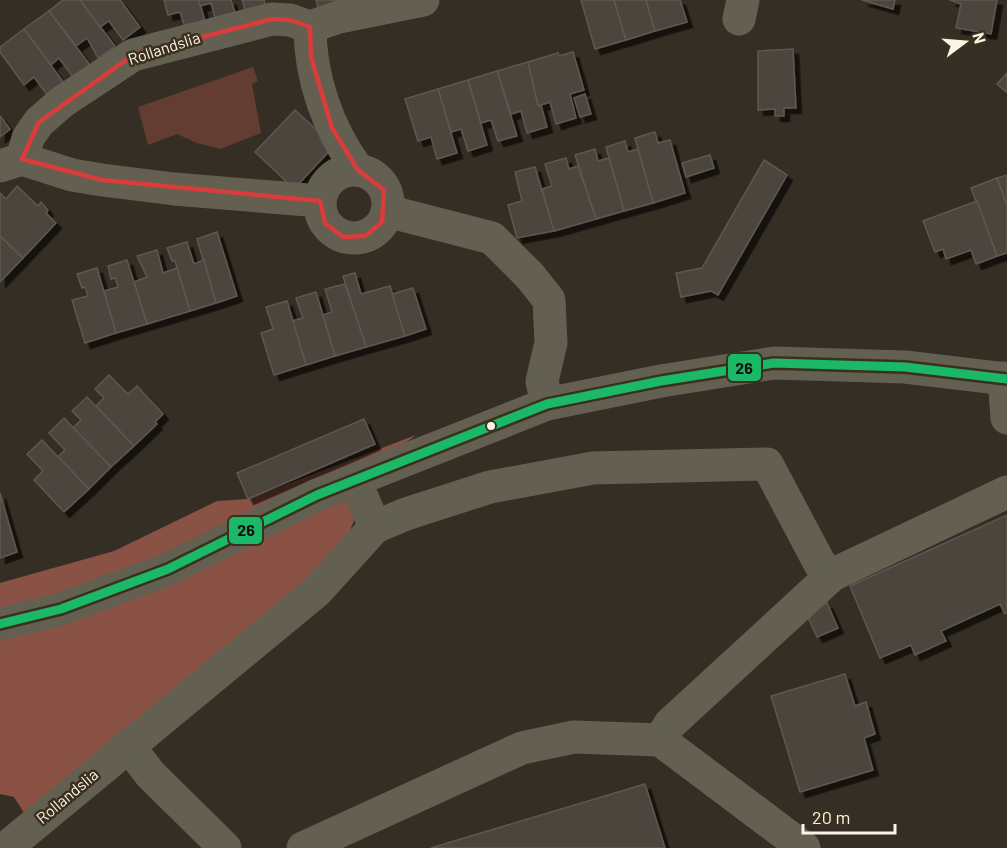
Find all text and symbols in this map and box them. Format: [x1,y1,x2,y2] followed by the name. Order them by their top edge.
[935,12,995,72] north arrow
[125,27,202,68] street label: Rollandslia
[969,30,990,45] text: N
[727,353,762,382] line badge: 26
[735,358,753,377] text: 26
[485,420,497,432] unlabelled marker
[228,516,263,545] line badge: 26
[237,520,255,539] text: 26
[32,764,101,827] street label: Rollandslia
[803,797,894,835] scale bar
[812,806,850,828] text: 20 m

